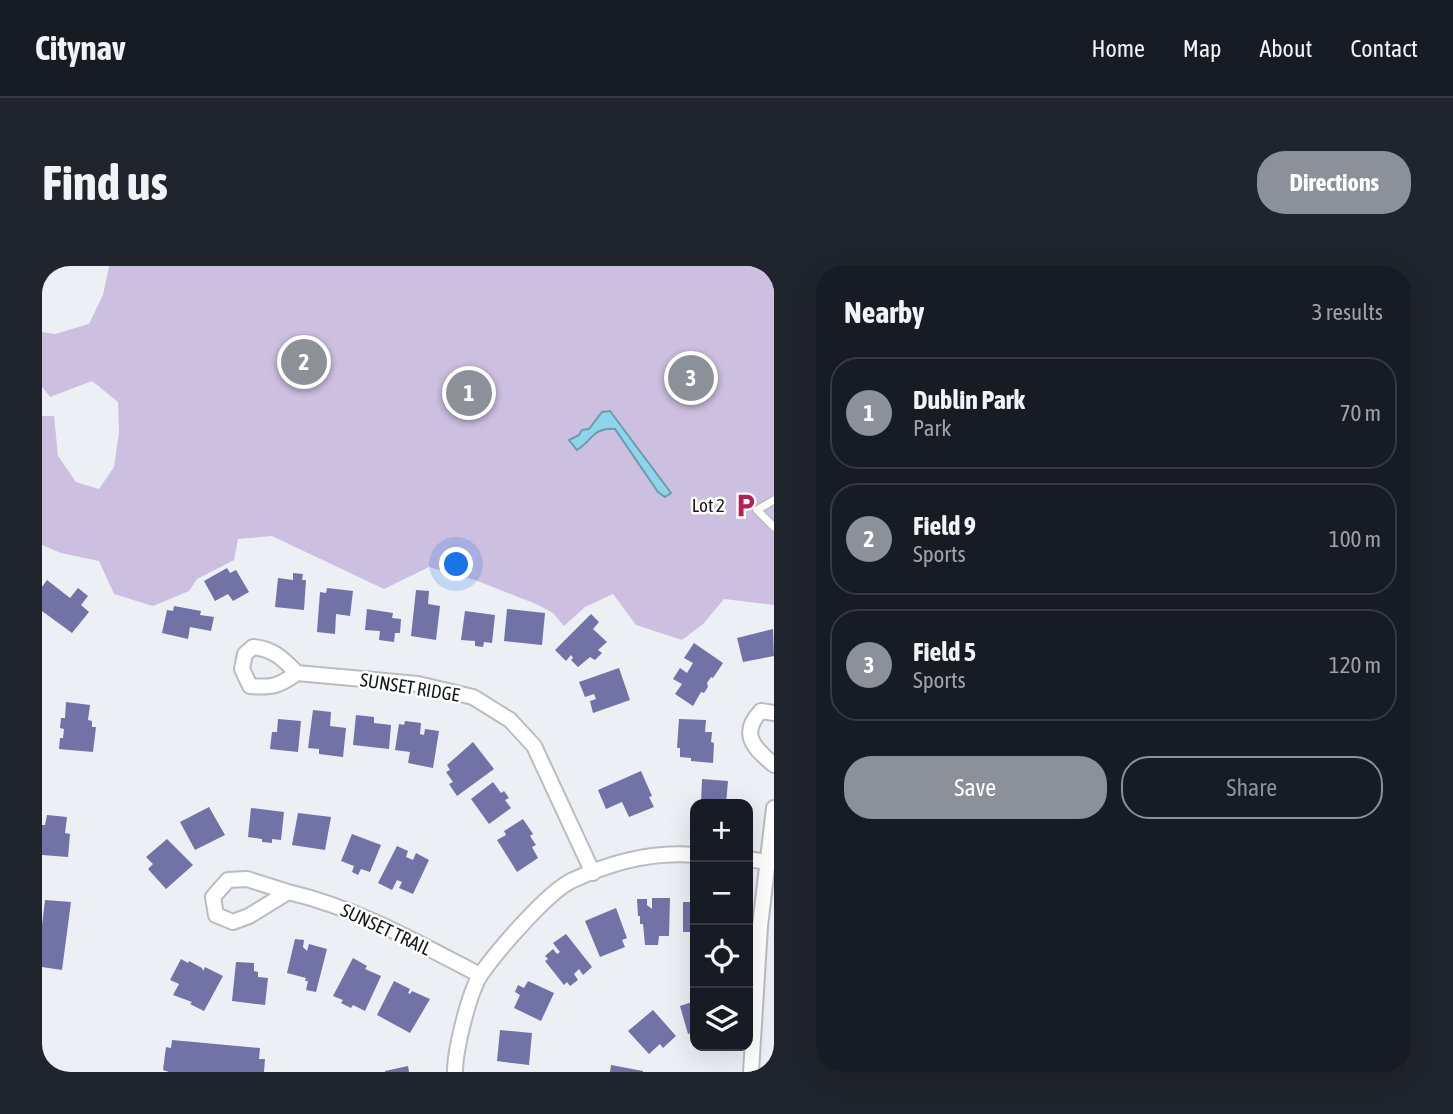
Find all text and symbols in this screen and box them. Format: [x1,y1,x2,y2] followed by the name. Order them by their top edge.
[35,29,126,67] text: Citynav
[1091,35,1145,62] text: Home
[1183,35,1221,62] text: Map
[1259,35,1312,62] text: About
[1350,35,1418,62] text: Contact
[1257,151,1411,214] button: Directions
[42,154,168,210] text: Find us
[844,295,924,329] text: Nearby
[1312,299,1383,325] text: 3 results
[281,336,327,388] pin: 2
[668,352,714,404] pin: 3
[446,367,492,419] pin: 1
[913,385,1025,415] text: Dublin Park
[864,400,874,426] text: 1
[1340,400,1381,426] text: 70 m
[913,415,951,441] text: Park
[731,491,759,519] parking icon: Lot 2
[692,494,725,516] place label: Lot 2
[913,511,976,541] text: Field 9
[864,526,874,552] text: 2
[1329,526,1381,552] text: 100 m
[913,541,966,567] text: Sports
[439,547,473,581] your location
[913,637,976,667] text: Field 5
[864,652,874,678] text: 3
[1329,652,1381,678] text: 120 m
[913,667,966,693] text: Sports
[359,668,461,706] street label: SUNSET RIDGE
[844,756,1107,819] button: Save
[1121,756,1383,819] button: Share
[690,799,753,1051] map controls
[690,799,753,862] button: +
[690,862,753,925] button: −
[337,899,435,960] street label: SUNSET TRAIL
[690,925,753,988] button: locate
[690,988,753,1051] button: layers

